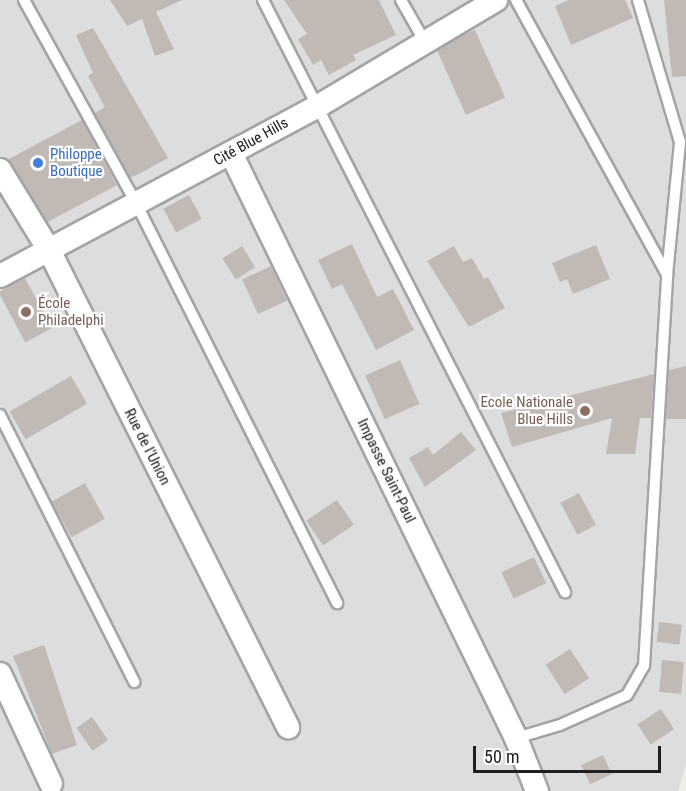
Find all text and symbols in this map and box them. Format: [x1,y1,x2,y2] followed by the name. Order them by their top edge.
[210,114,292,170] street label: Cité Blue Hills
[50,145,103,180] place label: Philoppe Boutique
[31,156,45,170] marker: Philoppe Boutique
[38,294,104,329] place label: École Philadelphi
[19,305,33,319] marker: École Philadelphi
[480,393,573,428] place label: Ecole Nationale Blue Hills
[578,404,592,418] marker: Ecole Nationale Blue Hills
[120,406,174,488] street label: Rue de l'Union
[353,416,419,526] street label: Impasse Saint-Paul
[476,734,664,772] scale bar
[484,746,519,767] text: 50 m

